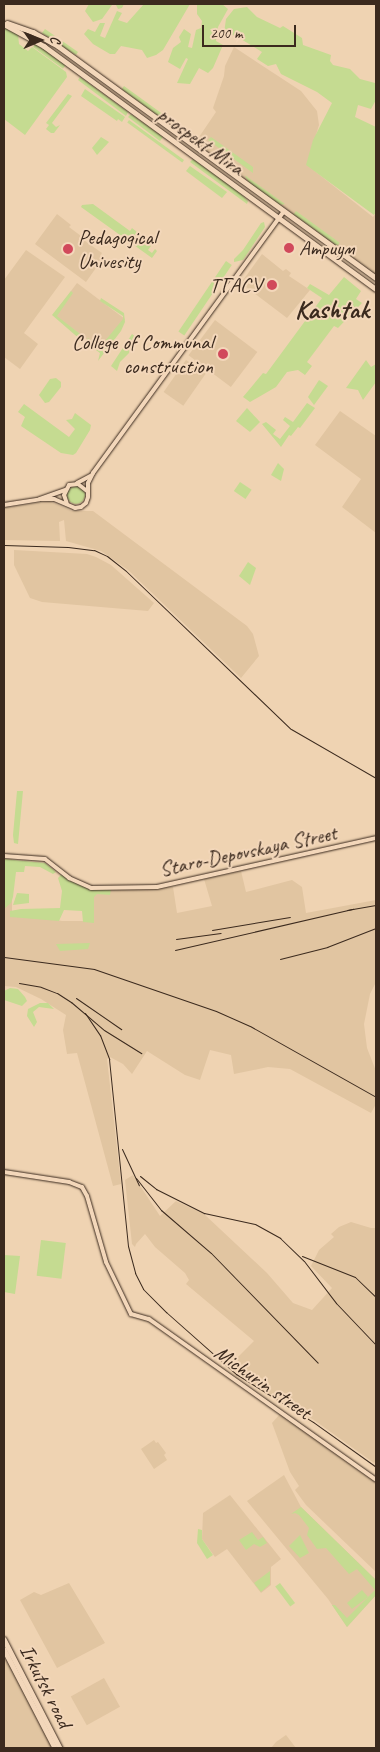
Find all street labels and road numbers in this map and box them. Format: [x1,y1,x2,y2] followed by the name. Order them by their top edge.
[153,101,249,181] street label: prospekt Mira
[157,820,339,882] street label: Staro-Depovskaya Street
[210,1339,316,1425] street label: Michurin street
[14,1640,78,1732] street label: Irkutsk road

